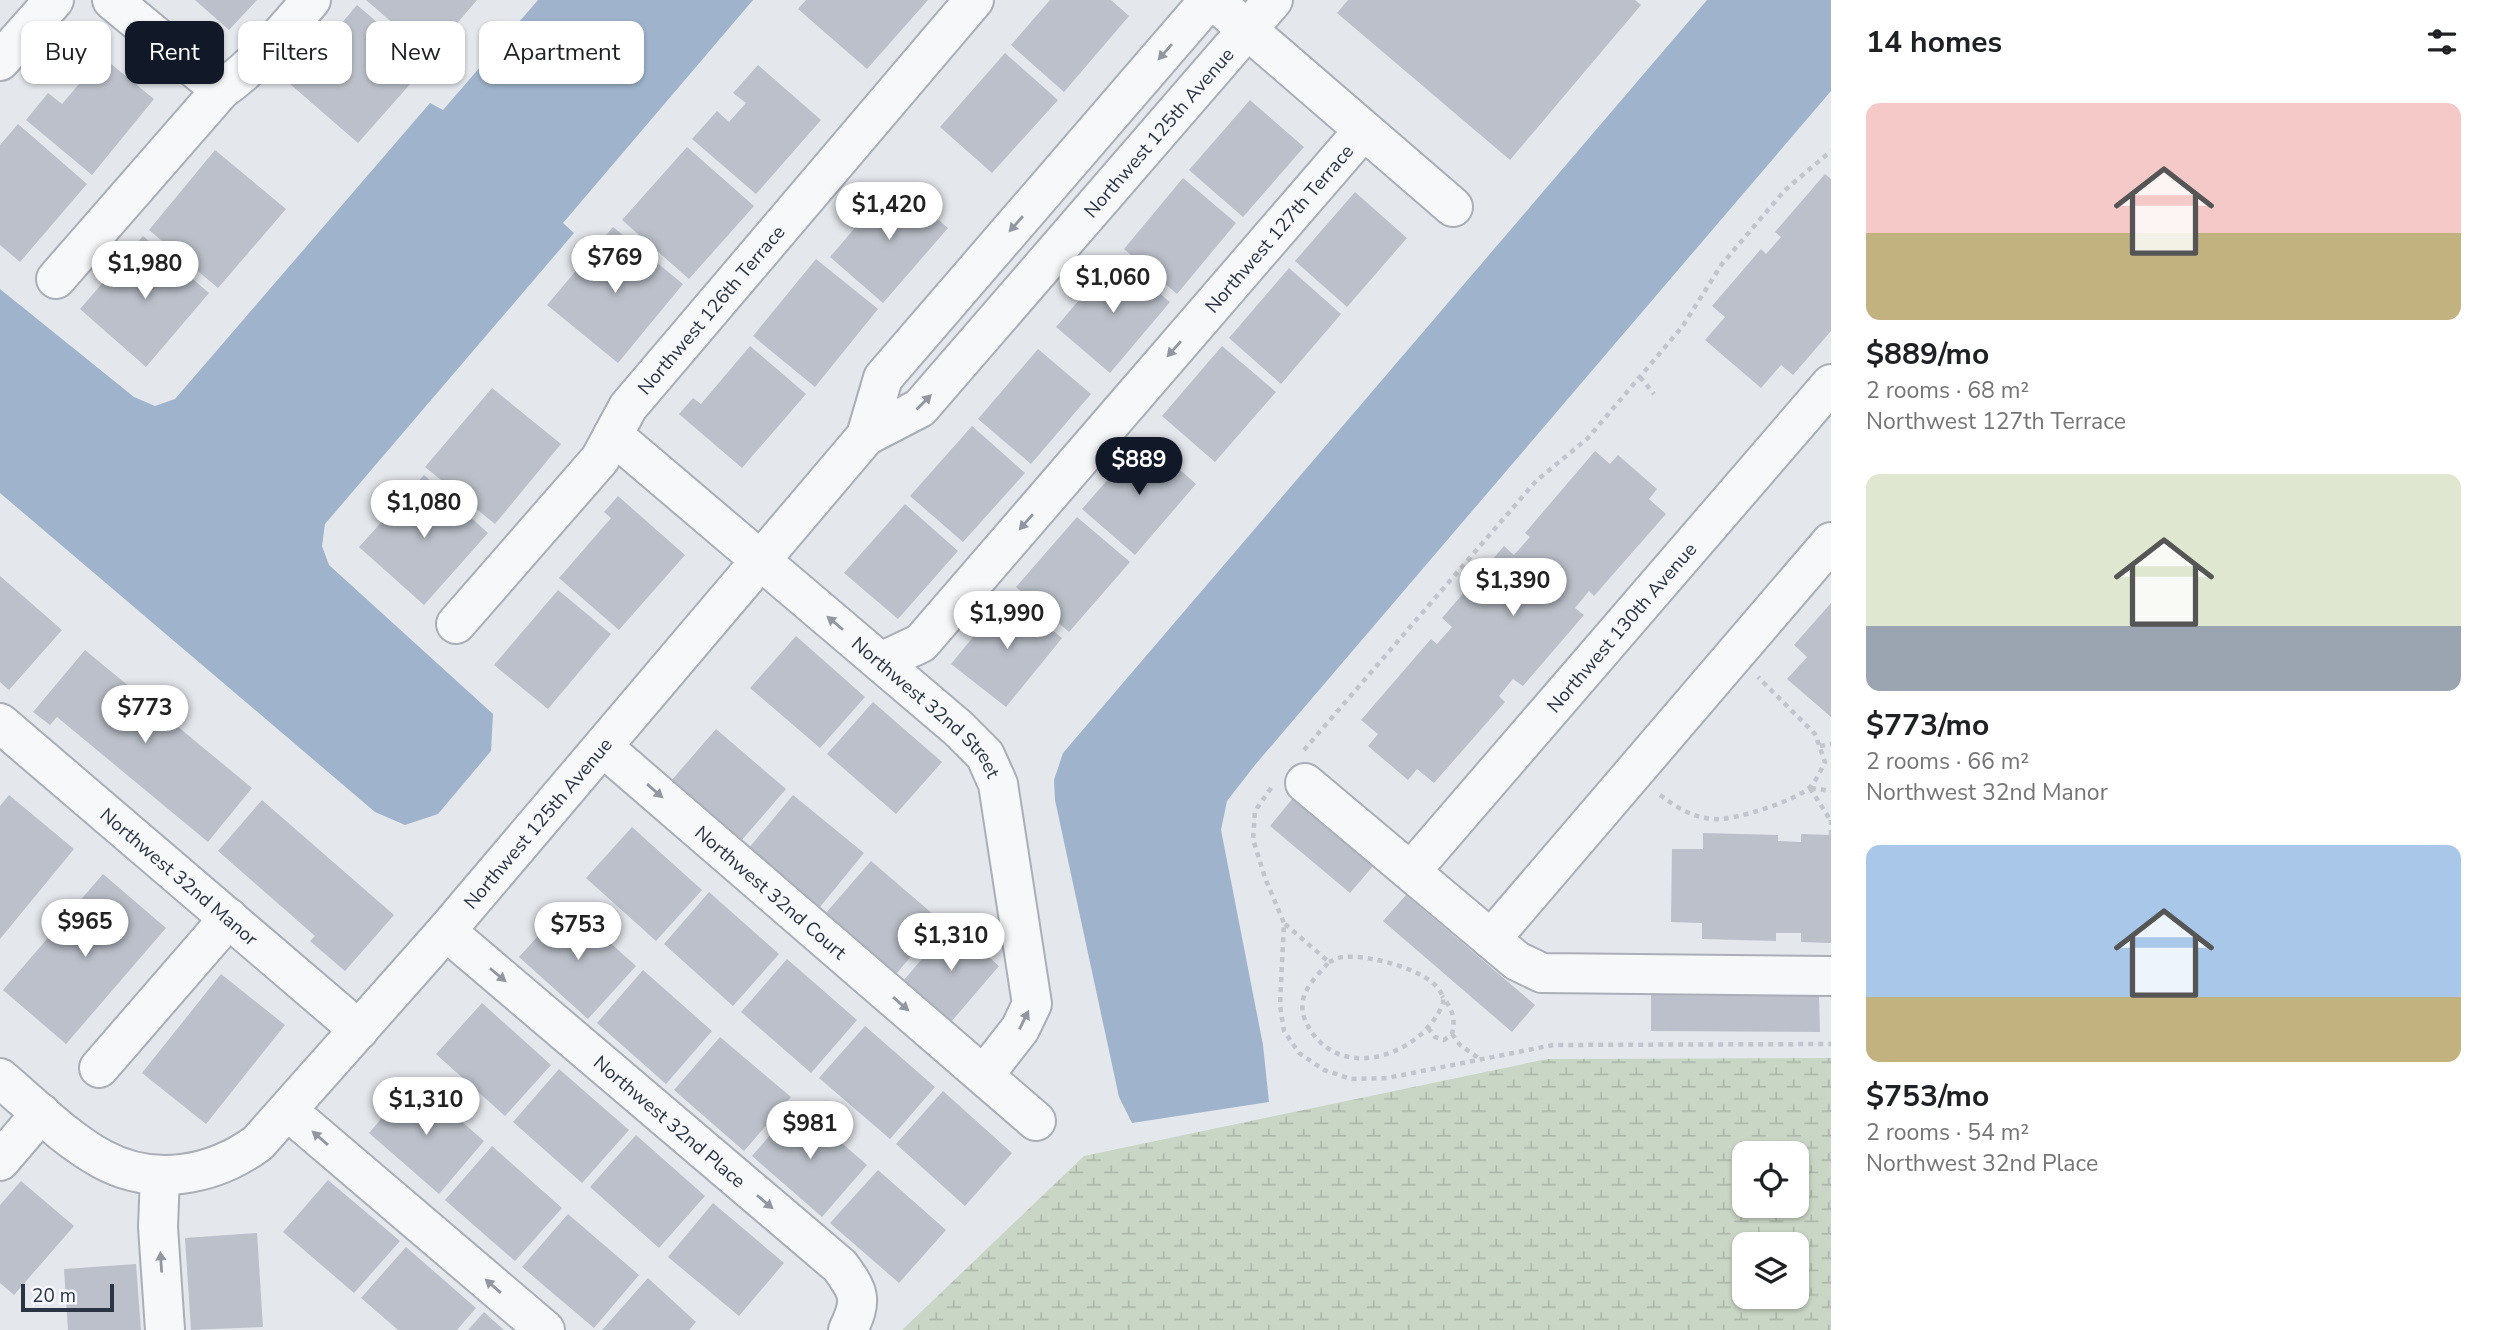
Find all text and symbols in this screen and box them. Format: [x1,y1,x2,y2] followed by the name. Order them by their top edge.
[21,21,111,84] chip: Buy
[125,21,224,84] chip: Rent
[238,21,352,84] chip: Filters
[366,21,465,84] chip: New
[479,21,644,84] chip: Apartment
[1866,22,2002,63] text: 14 homes
[2423,23,2461,61] icon: filters
[1078,42,1240,224] street label: Northwest 125th Avenue
[1158,43,1173,60] one-way arrow
[1200,139,1360,319] street label: Northwest 127th Terrace
[2101,148,2227,274] icon: home
[832,182,946,242] pin: $1,420
[852,189,926,220] text: $1,420
[1008,215,1024,233] one-way arrow
[632,220,791,400] street label: Northwest 126th Terrace
[574,236,656,295] pin: $769
[88,242,202,301] pin: $1,980
[587,242,643,273] text: $769
[108,248,182,279] text: $1,980
[1056,256,1170,315] pin: $1,060
[1076,262,1150,293] text: $1,060
[1866,334,1989,375] text: $889/mo
[1167,341,1182,358] one-way arrow
[1866,375,2029,406] text: 2 rooms · 68 m²
[915,393,932,410] one-way arrow
[1866,406,2126,437] text: Northwest 127th Terrace
[1098,438,1180,497] pin: $889
[1111,444,1167,475] text: $889
[367,480,481,540] pin: $1,080
[387,487,461,518] text: $1,080
[1018,513,1034,531] one-way arrow
[2101,519,2227,645] icon: home
[1541,537,1703,719] street label: Northwest 130th Avenue
[1456,558,1570,618] pin: $1,390
[1476,565,1550,596] text: $1,390
[950,592,1064,651] pin: $1,990
[970,598,1044,629] text: $1,990
[826,615,844,631] one-way arrow
[846,631,1006,783] street label: Northwest 32nd Street
[104,686,186,745] pin: $773
[117,692,173,723] text: $773
[1866,705,1989,746] text: $773/mo
[458,733,619,915] street label: Northwest 125th Avenue
[1866,746,2029,777] text: 2 rooms · 66 m²
[1866,777,2108,808] text: Northwest 32nd Manor
[646,783,664,799] one-way arrow
[94,802,263,952] street label: Northwest 32nd Manor
[689,820,852,966] street label: Northwest 32nd Court
[2101,890,2227,1016] icon: home
[44,900,126,959] pin: $965
[537,902,619,962] pin: $753
[57,906,113,937] text: $965
[550,909,606,940] text: $753
[894,914,1008,973] pin: $1,310
[914,920,988,951] text: $1,310
[489,967,507,983] one-way arrow
[893,996,910,1011] one-way arrow
[1018,1010,1030,1030] one-way arrow
[588,1050,751,1194] street label: Northwest 32nd Place
[1866,1076,1989,1117] text: $753/mo
[369,1078,483,1137] pin: $1,310
[389,1084,463,1115] text: $1,310
[769,1102,851,1161] pin: $981
[782,1108,838,1139] text: $981
[1866,1117,2029,1148] text: 2 rooms · 54 m²
[311,1130,329,1146] one-way arrow
[1732,1141,1809,1309] map controls
[1732,1141,1809,1218] button: locate
[1866,1148,2098,1179] text: Northwest 32nd Place
[756,1194,774,1210] one-way arrow
[1732,1232,1809,1309] button: layers
[155,1251,166,1273] one-way arrow
[484,1278,502,1294] one-way arrow
[21,1281,114,1313] scale bar
[32,1283,76,1309] text: 20 m

